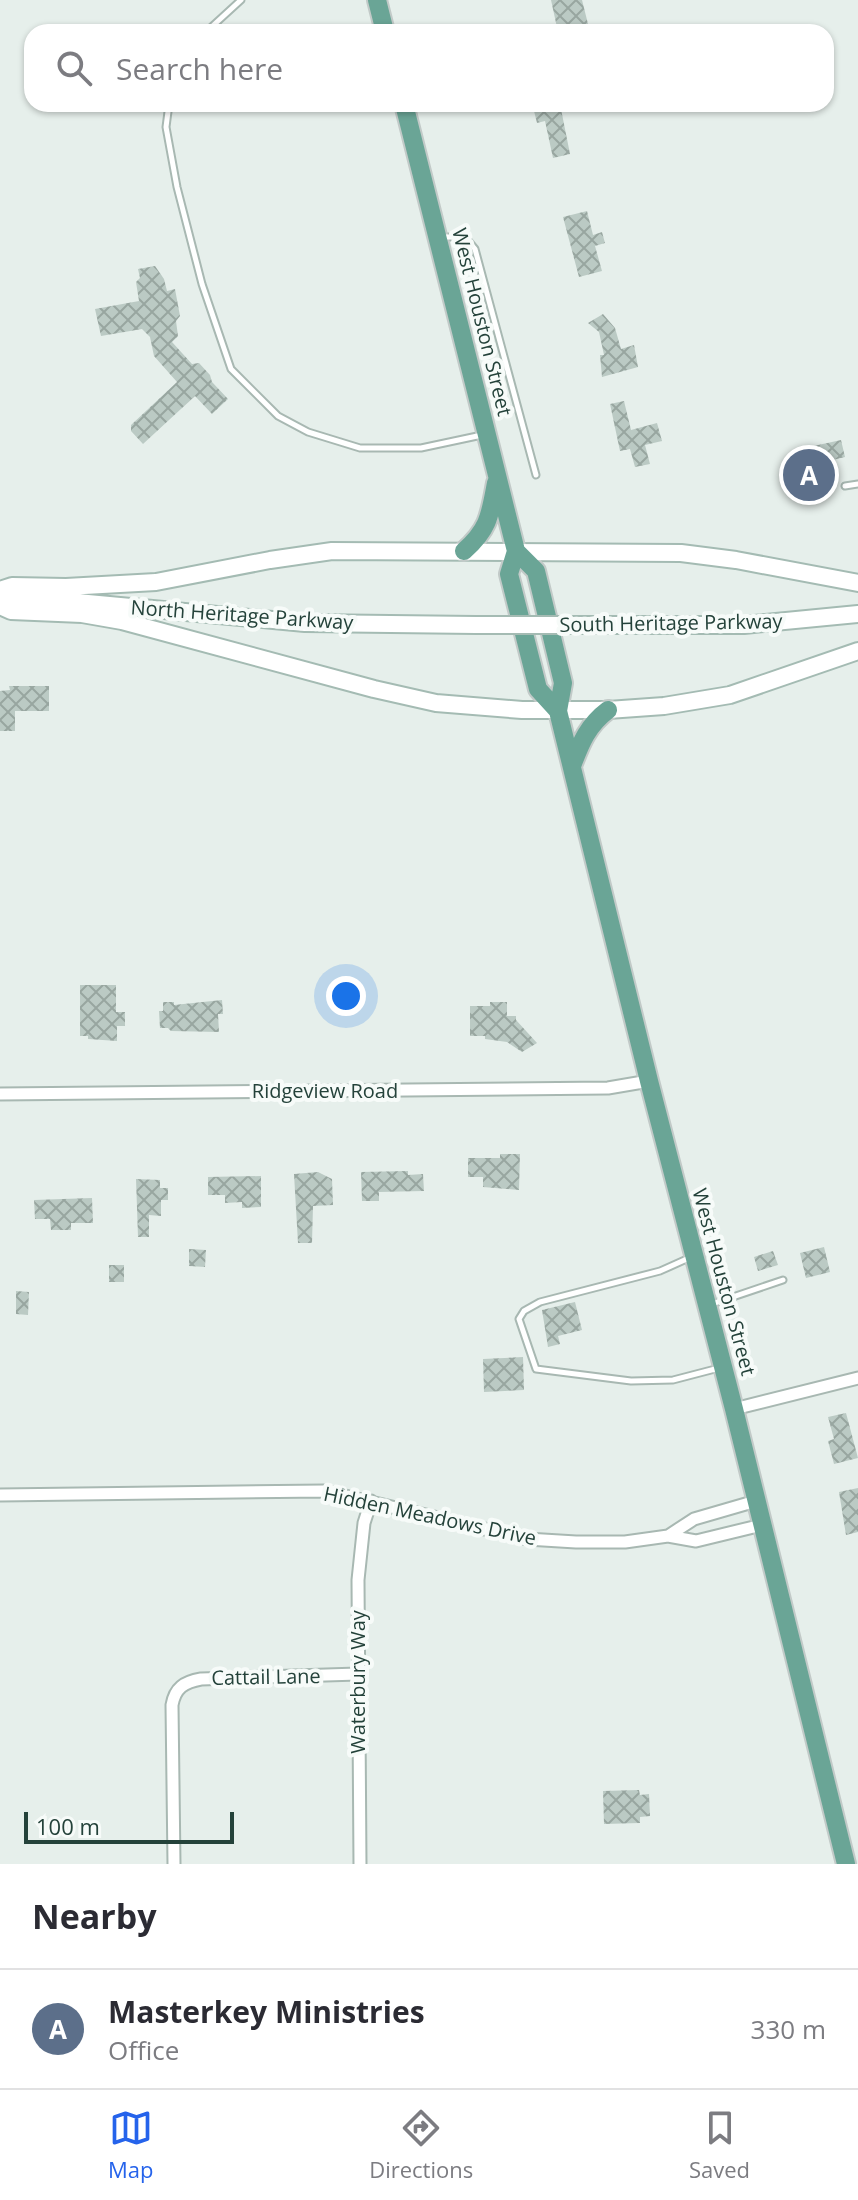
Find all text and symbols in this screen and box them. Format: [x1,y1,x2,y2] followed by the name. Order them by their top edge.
[24,24,834,112] search box
[52,46,96,90] icon: search
[116,48,283,89] text: Search here
[446,225,519,419] street label: West Houston Street
[783,445,835,505] pin: A
[130,593,355,636] street label: North Heritage Parkway
[559,607,784,638] street label: South Heritage Parkway
[326,976,366,1016] your location
[252,1077,398,1104] street label: Ridgeview Road
[687,1185,762,1378] street label: West Houston Street
[321,1480,539,1551] street label: Hidden Meadows Drive
[344,1609,371,1754] street label: Waterbury Way
[211,1662,321,1691] street label: Cattail Lane
[24,1808,234,1844] scale bar
[36,1811,100,1841] text: 100 m
[32,1893,157,1939] text: Nearby
[108,1991,425,2032] text: Masterkey Ministries
[49,2011,67,2047] text: A
[751,2011,826,2047] text: 330 m
[108,2032,179,2068] text: Office
[108,2106,153,2184] tab: Map
[369,2106,473,2184] tab: Directions
[689,2106,750,2184] tab: Saved

